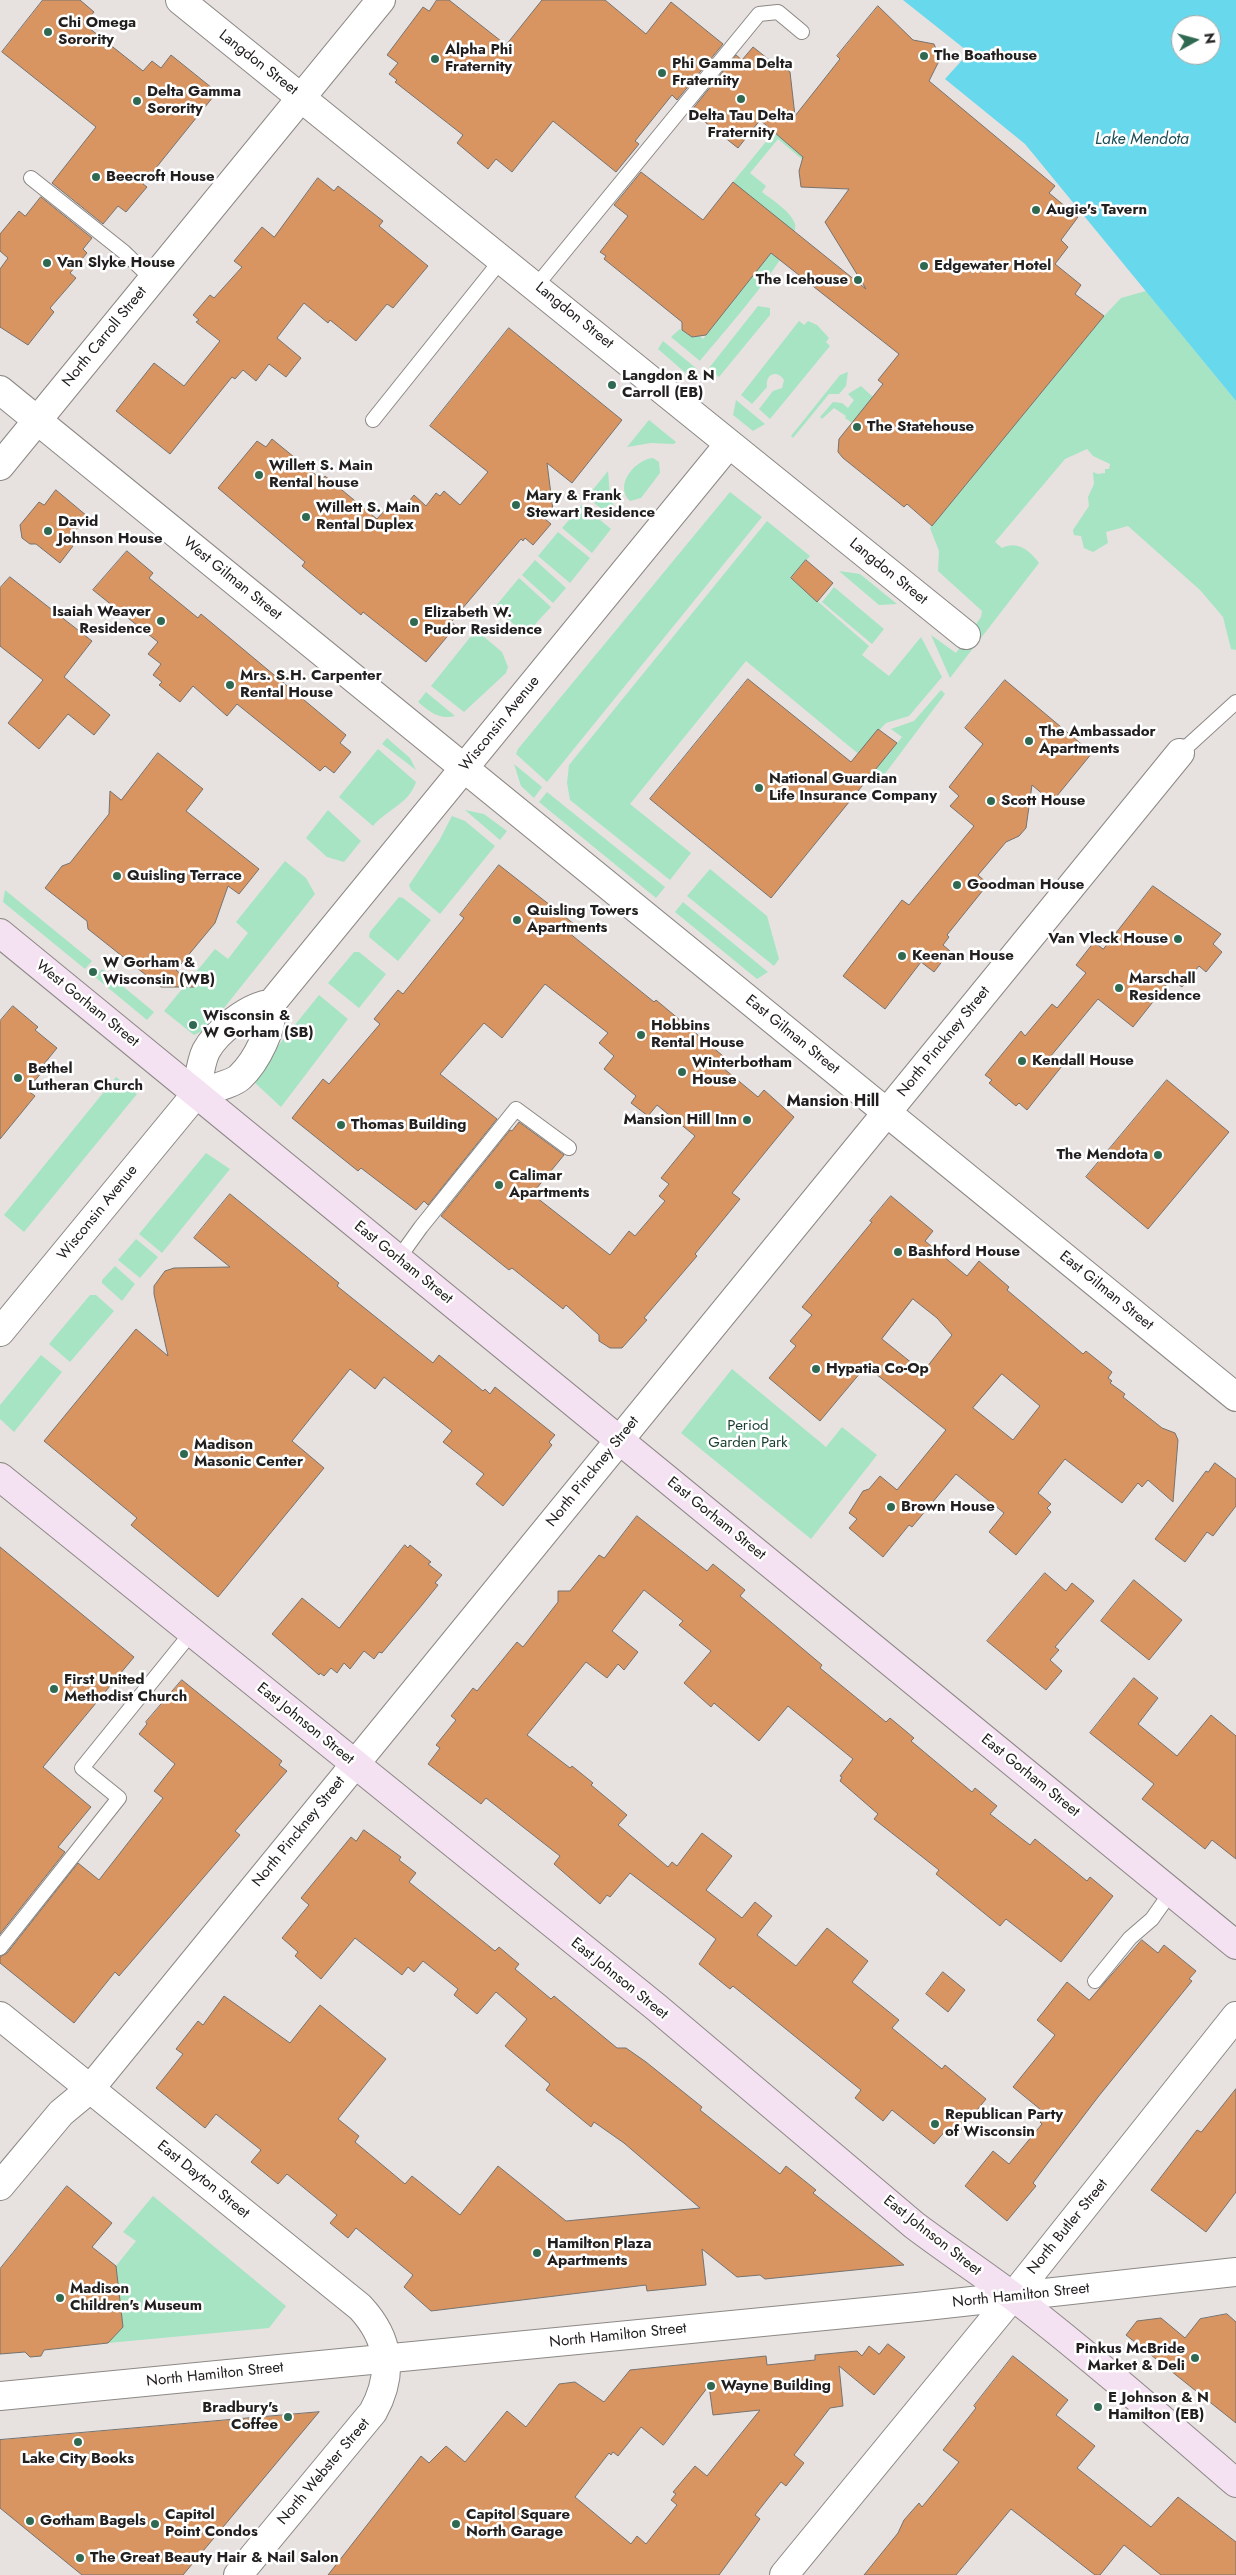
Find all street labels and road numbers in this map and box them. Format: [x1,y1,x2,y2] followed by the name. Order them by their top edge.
[215,27,301,99] street label: Langdon Street
[531,279,617,353] street label: Langdon Street
[59,283,151,391] street label: North Carroll Street
[179,534,285,624] street label: West Gilman Street
[845,535,931,609] street label: Langdon Street
[456,673,544,775] street label: Wisconsin Avenue
[32,957,142,1051] street label: West Gorham Street
[894,983,994,1101] street label: North Pinckney Street
[741,992,843,1078] street label: East Gilman Street
[54,1162,142,1264] street label: Wisconsin Avenue
[350,1218,456,1308] street label: East Gorham Street
[1055,1248,1157,1334] street label: East Gilman Street
[543,1413,643,1531] street label: North Pinckney Street
[663,1474,769,1564] street label: East Gorham Street
[253,1679,357,1769] street label: East Johnson Street
[977,1731,1083,1821] street label: East Gorham Street
[249,1773,349,1891] street label: North Pinckney Street
[567,1934,671,2024] street label: East Johnson Street
[153,2137,253,2223] street label: East Dayton Street
[1024,2176,1112,2278] street label: North Butler Street
[879,2192,985,2280] street label: East Johnson Street
[951,2280,1091,2312] street label: North Hamilton Street
[548,2320,688,2352] street label: North Hamilton Street
[145,2359,285,2391] street label: North Hamilton Street
[274,2415,374,2529] street label: North Webster Street

